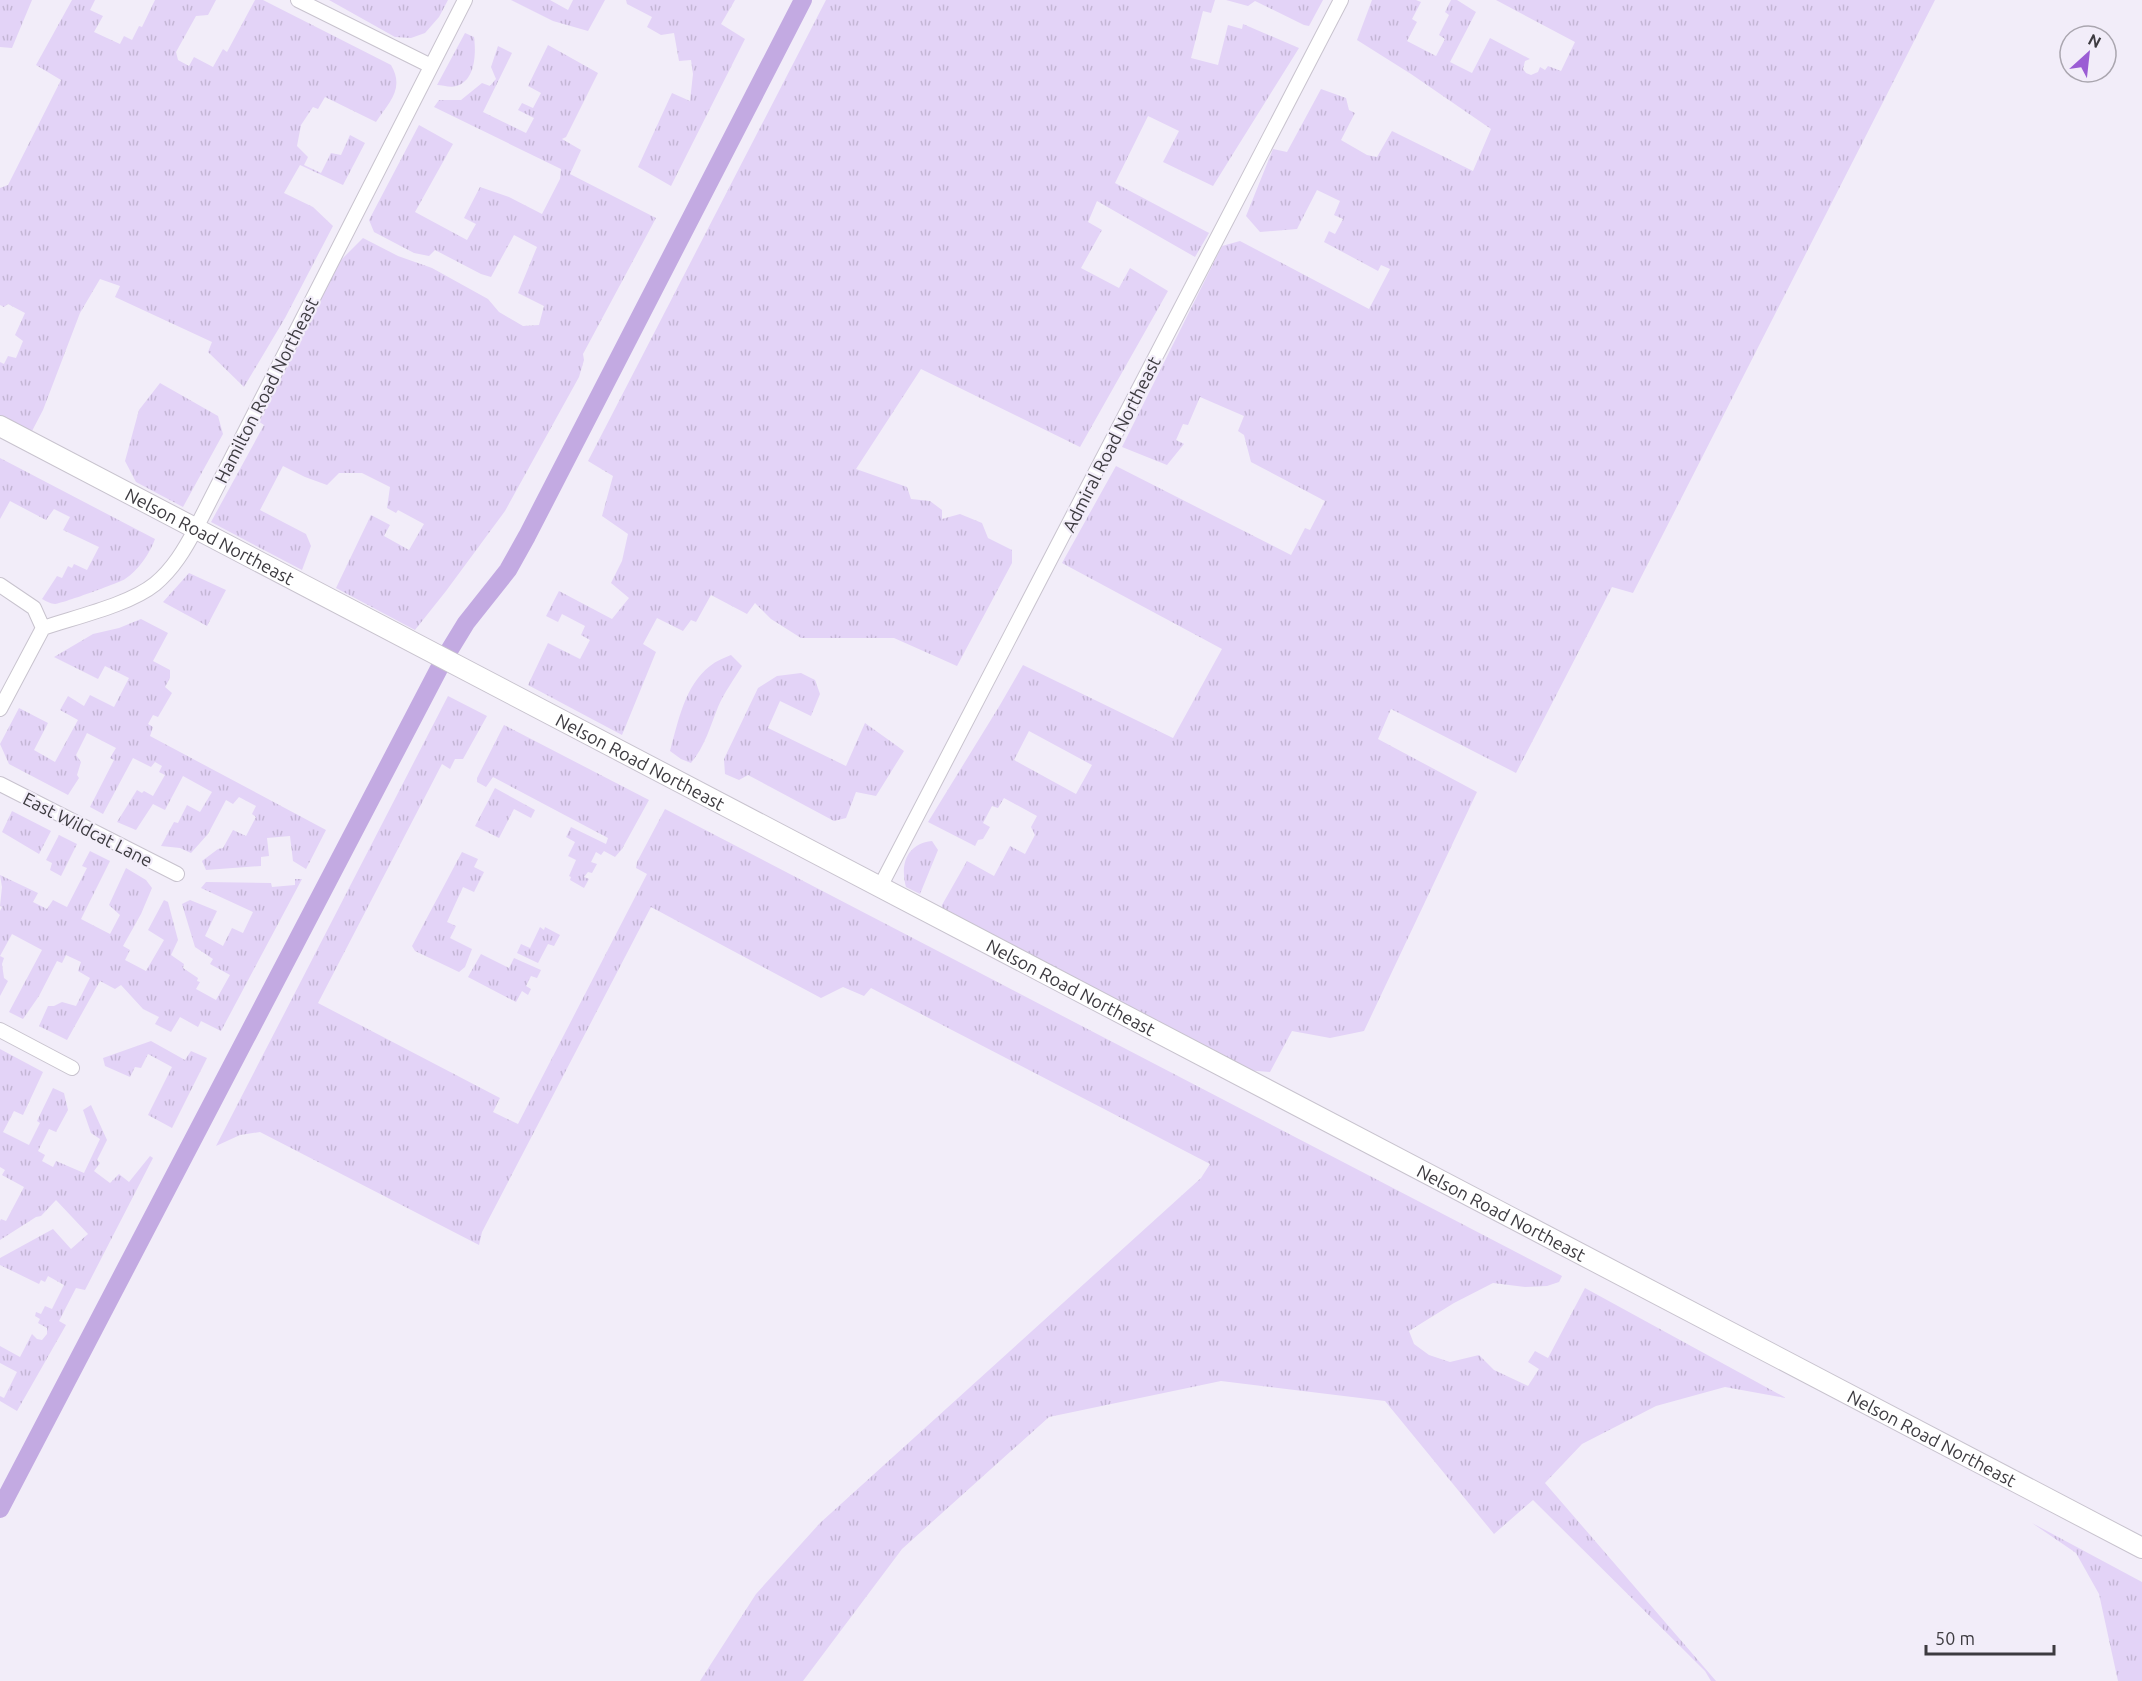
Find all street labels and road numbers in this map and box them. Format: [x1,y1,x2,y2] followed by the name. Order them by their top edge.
[210,294,322,486] street label: Hamilton Road Northeast
[1058,353,1164,535] street label: Admiral Road Northeast
[122,484,298,588] street label: Nelson Road Northeast
[553,709,728,814] street label: Nelson Road Northeast
[20,788,156,870] street label: East Wildcat Lane
[983,935,1159,1039] street label: Nelson Road Northeast
[1414,1160,1589,1265] street label: Nelson Road Northeast
[1844,1386,2020,1490] street label: Nelson Road Northeast

